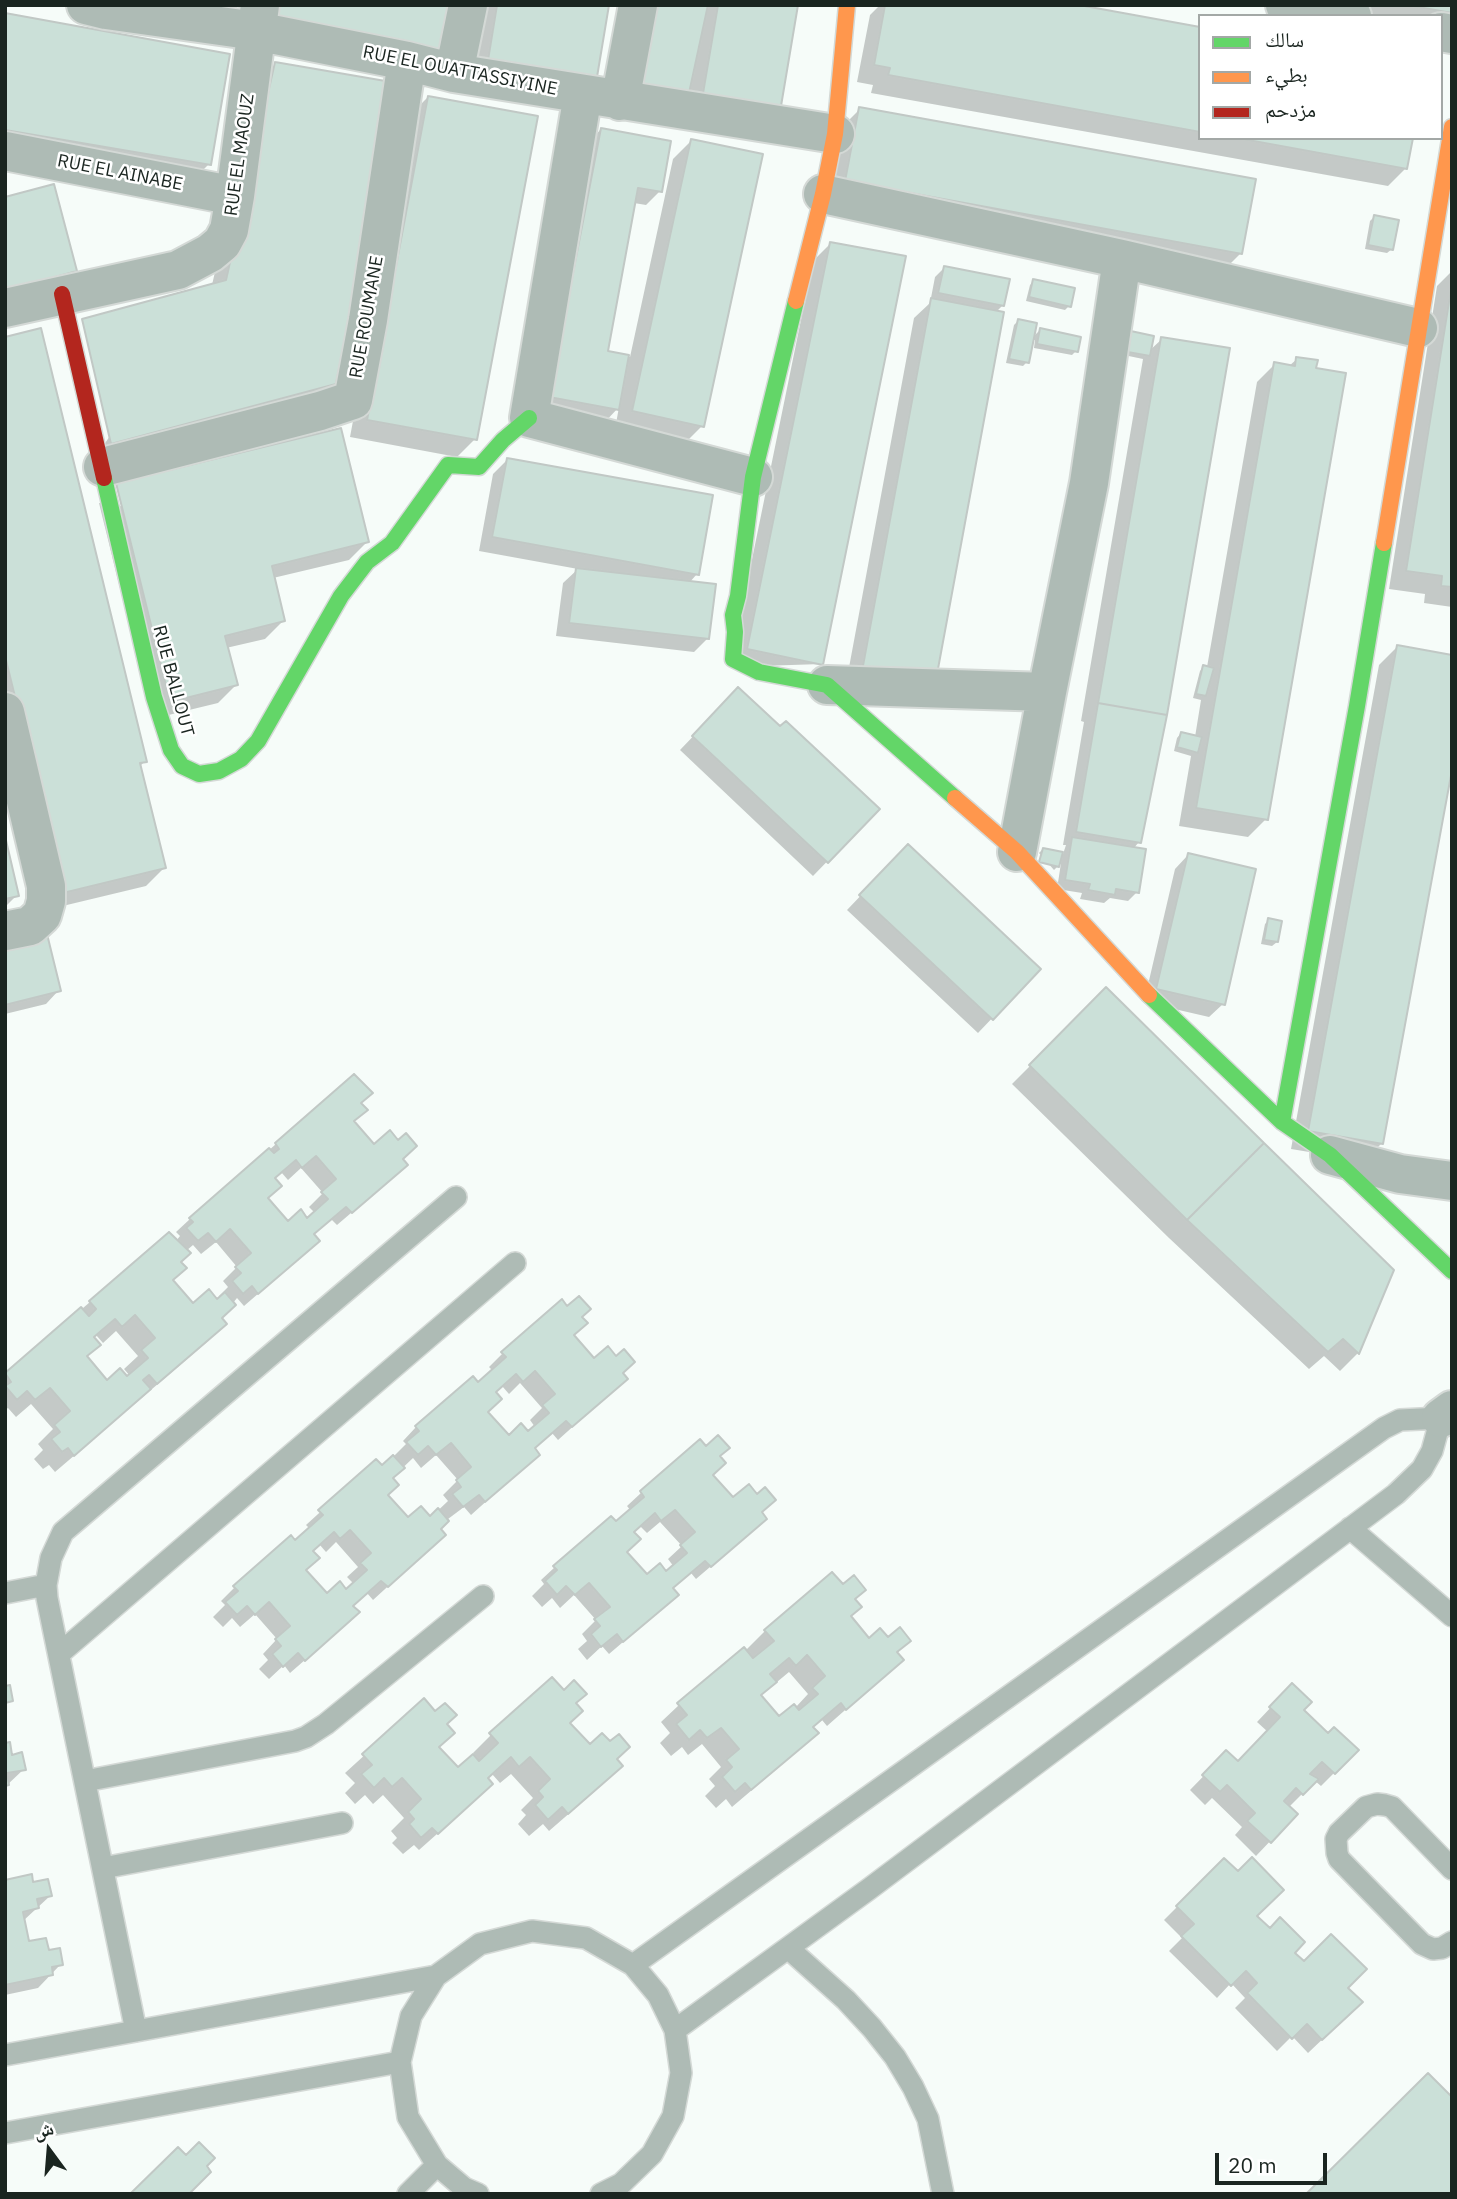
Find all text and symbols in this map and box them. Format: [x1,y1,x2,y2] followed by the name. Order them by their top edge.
[1198,14,1443,140] legend
[1265,25,1304,53] text: سالك
[361,42,559,100] street label: RUE EL OUATTASSIYINE
[1265,60,1308,88] text: بطيء
[221,92,259,218] street label: RUE EL MAOUZ
[1265,95,1316,123] text: مزدحم
[55,150,185,196] street label: RUE EL AINABE
[346,254,388,380] street label: RUE ROUMANE
[148,623,198,739] street label: RUE BALLOUT
[14,2115,84,2185] north arrow
[30,2116,56,2144] text: ش
[1219,2140,1331,2184] scale bar
[1228,2151,1277,2179] text: 20 m

